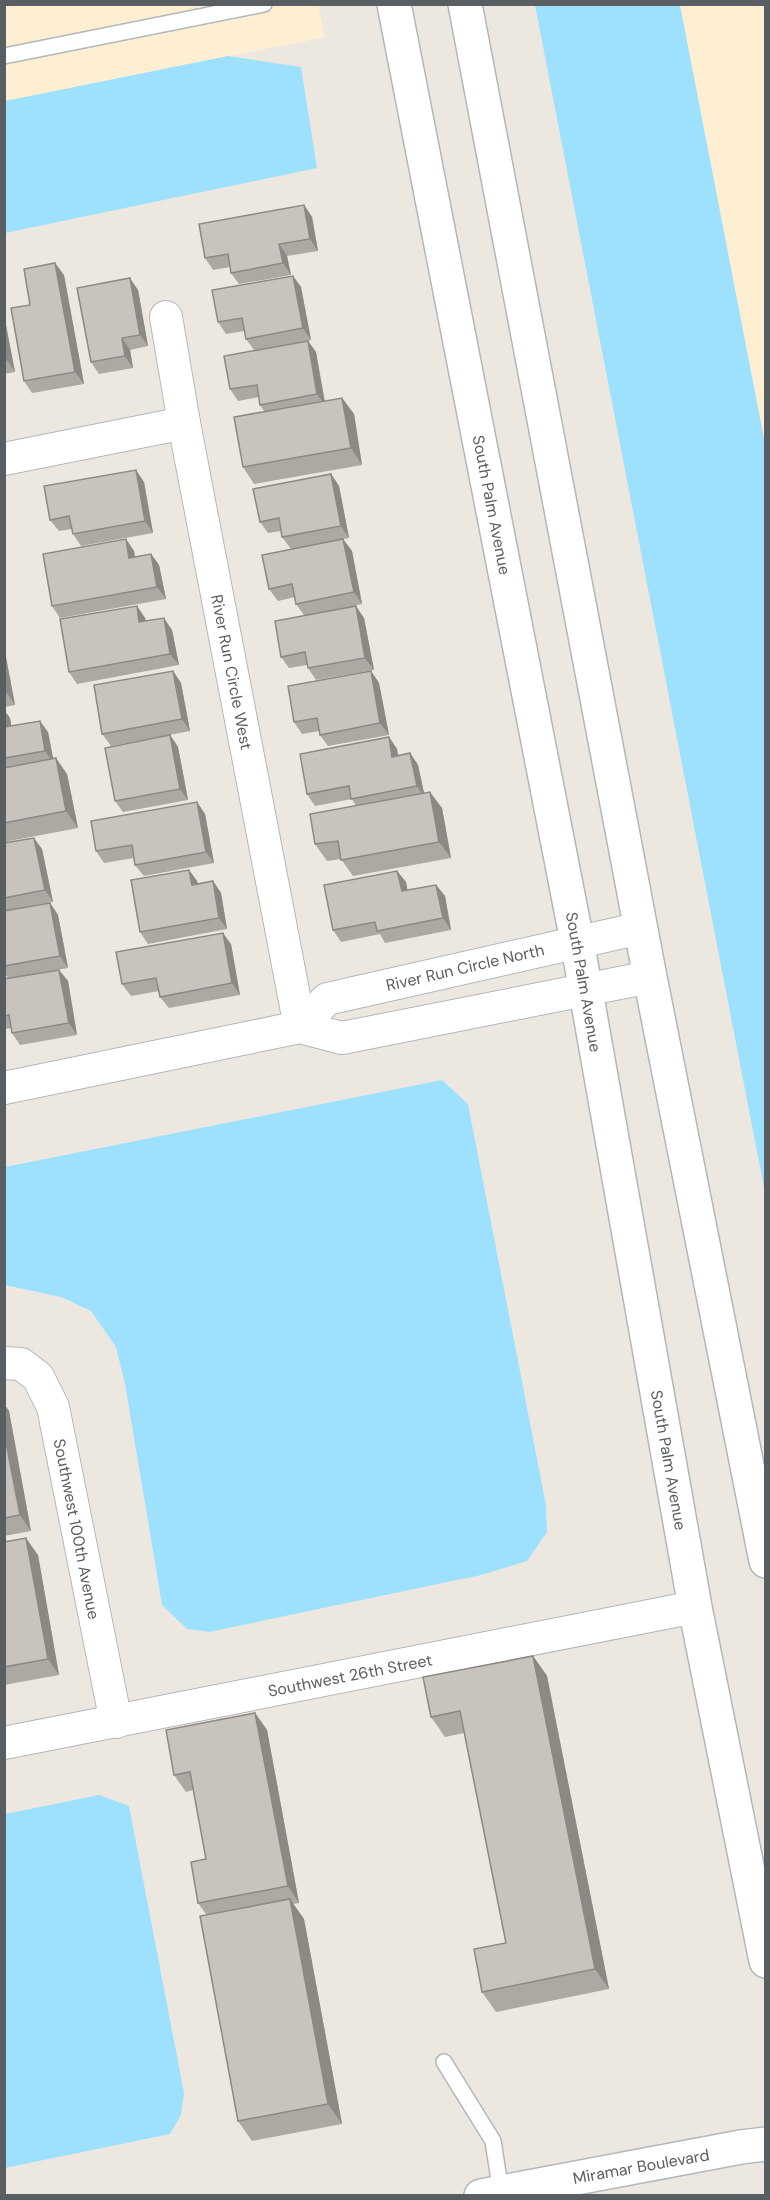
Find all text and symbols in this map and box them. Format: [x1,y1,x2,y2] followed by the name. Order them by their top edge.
[468,434,515,577] street label: South Palm Avenue
[206,593,257,751] street label: River Run Circle West
[561,910,606,1054] street label: South Palm Avenue
[384,939,546,996] street label: River Run Circle North
[646,1388,691,1532] street label: South Palm Avenue
[49,1437,104,1621] street label: Southwest 100th Avenue
[266,1649,434,1702] street label: Southwest 26th Street
[571,2144,711,2189] street label: Miramar Boulevard

